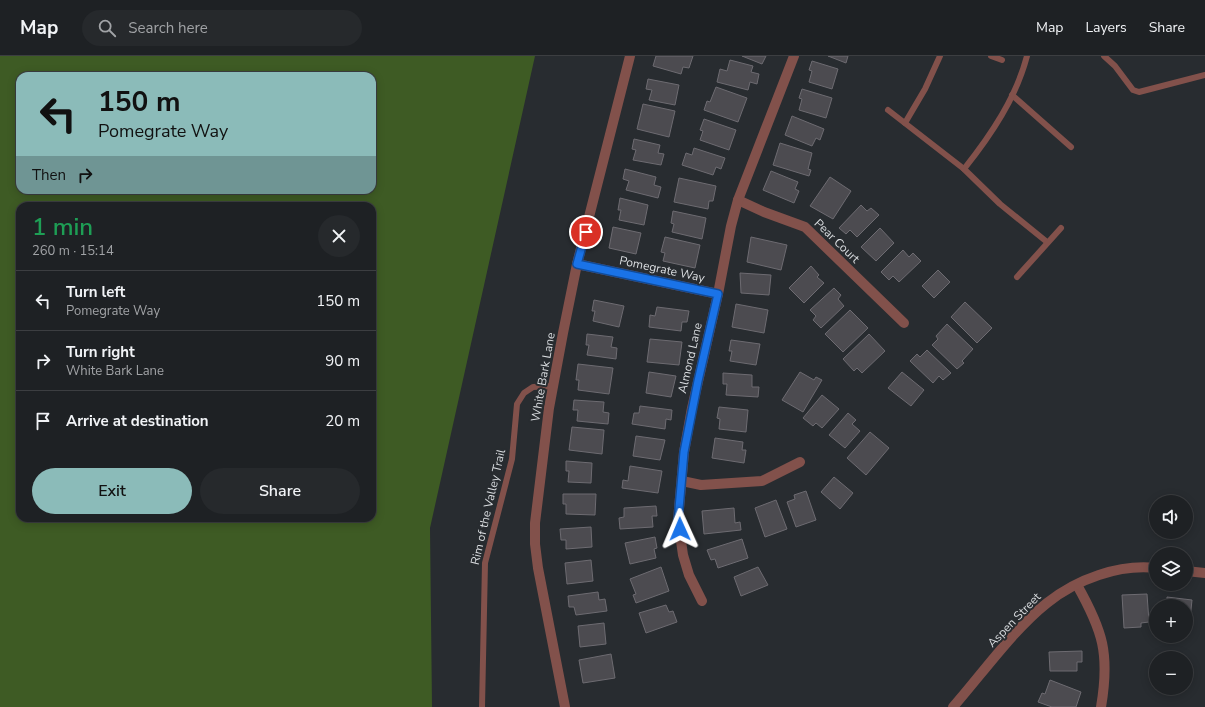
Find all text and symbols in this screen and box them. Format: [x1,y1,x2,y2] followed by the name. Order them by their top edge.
[82,10,362,46] search box
[20,15,58,41] text: Map
[96,17,118,39] icon: search
[128,18,208,38] text: Search here
[1036,18,1063,37] text: Map
[1085,18,1127,37] text: Layers
[1149,18,1185,37] text: Share
[98,83,181,121] text: 150 m
[32,88,84,140] icon: left
[98,119,228,143] text: Pomegrate Way
[74,164,96,186] icon: right
[32,165,66,185] text: Then
[32,211,93,243] text: 1 min
[318,215,360,257] button: close
[569,215,603,249] pin
[811,215,864,267] street label: Pear Court
[575,221,597,243] icon: arrive
[32,242,114,260] text: 260 m · 15:14
[618,252,707,286] street label: Pomegrate Way
[66,282,125,302] text: Turn left
[32,290,54,312] icon: left
[316,291,360,311] text: 150 m
[66,302,160,320] text: Pomegrate Way
[674,321,706,395] street label: Almond Lane
[527,331,559,423] street label: White Bark Lane
[66,342,135,362] text: Turn right
[32,350,54,372] icon: right
[325,351,360,371] text: 90 m
[66,362,164,380] text: White Bark Lane
[32,410,54,432] icon: arrive
[66,411,209,431] text: Arrive at destination
[325,411,360,431] text: 20 m
[467,447,509,566] street label: Rim of the Valley Trail
[32,468,192,514] button: Exit
[200,468,360,514] button: Share
[1149,495,1193,695] map controls
[1149,495,1193,539] button: sound
[659,508,701,550] position arrow
[1149,547,1193,591] button: layers
[984,589,1045,651] street label: Aspen Street
[1149,599,1193,643] button: +
[1149,651,1193,695] button: −

